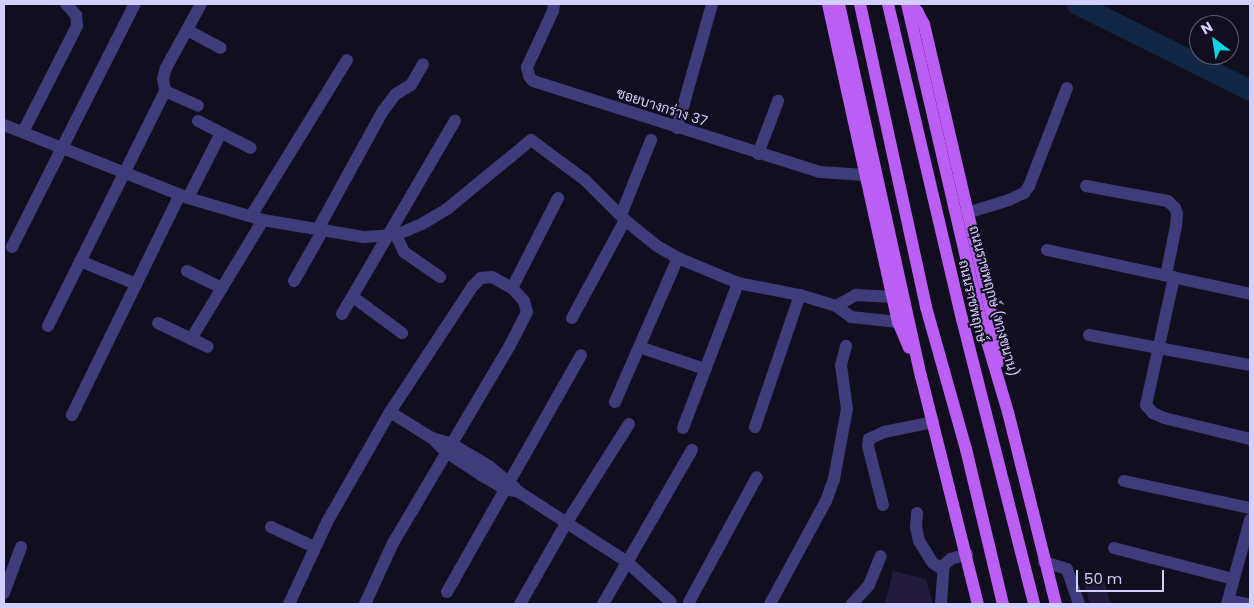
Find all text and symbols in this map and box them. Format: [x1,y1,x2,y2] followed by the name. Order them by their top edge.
[1189,15,1239,65] north arrow
[1197,17,1216,39] text: N
[614,84,710,130] street label: ซอยบางกร่าง 37
[966,224,1022,378] street label: ถนนราชพฤกษ์ (ทางขนาน)
[955,258,991,344] street label: ถนนราชพฤกษ์
[1079,560,1166,592] scale bar
[1084,568,1122,589] text: 50 m

